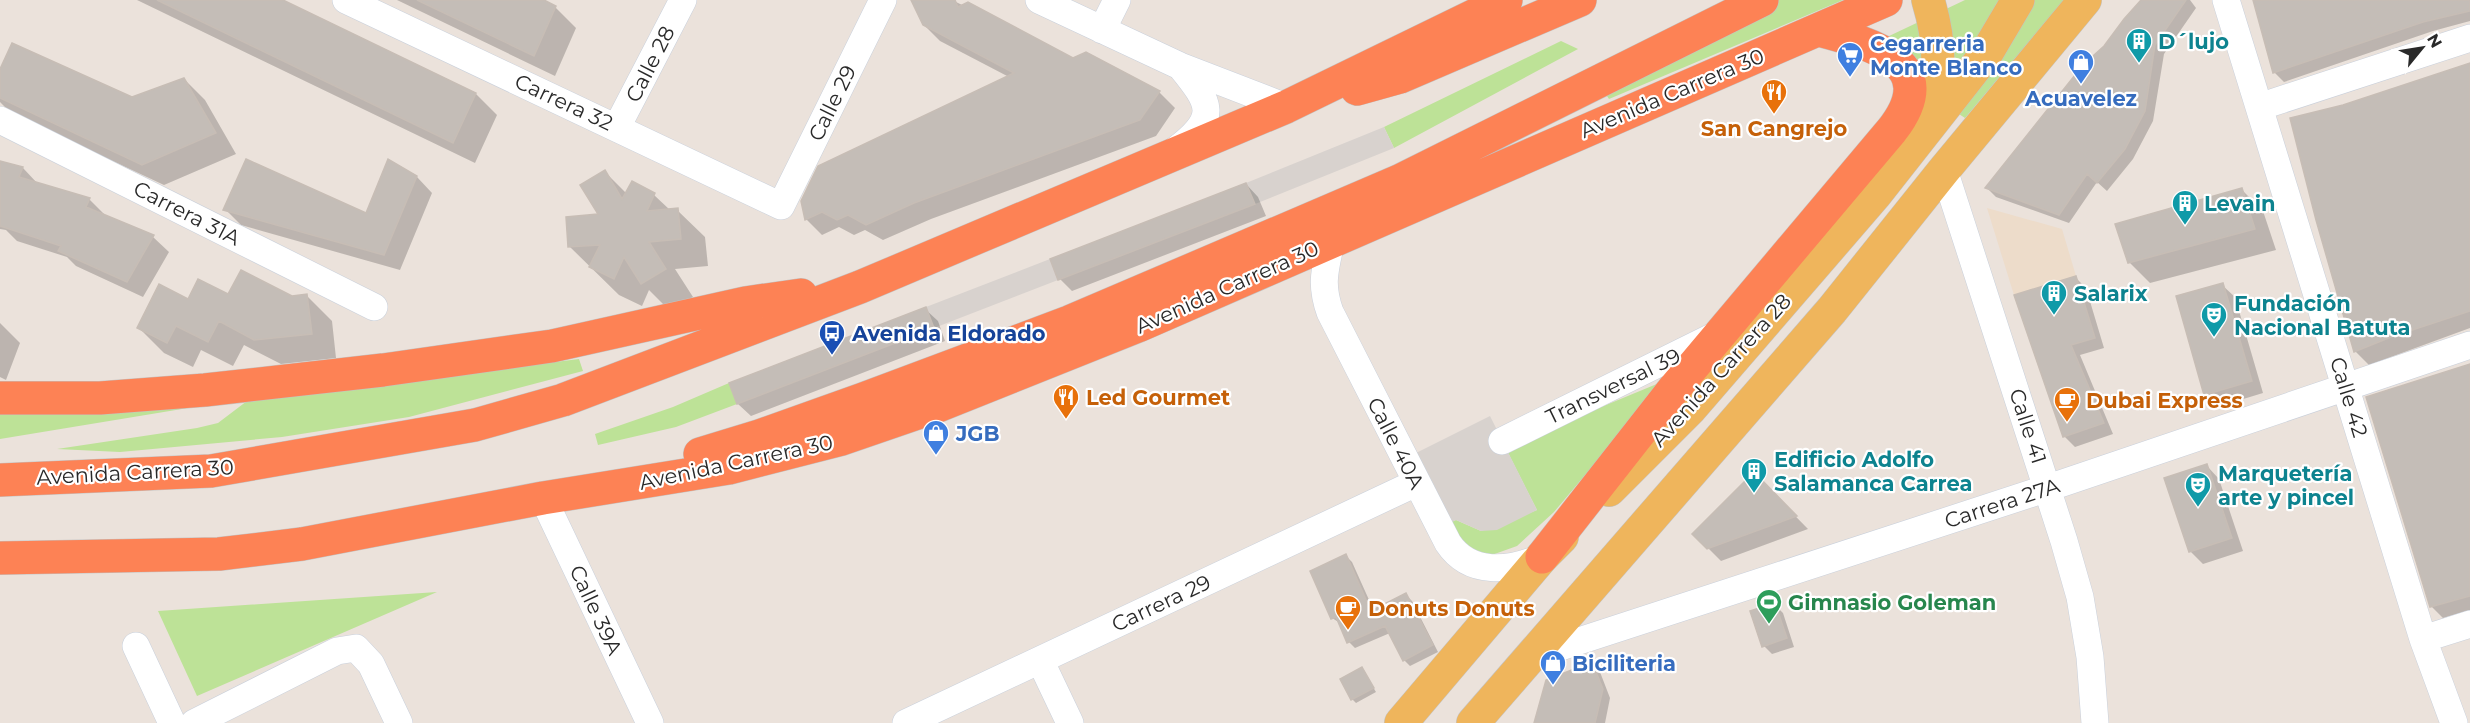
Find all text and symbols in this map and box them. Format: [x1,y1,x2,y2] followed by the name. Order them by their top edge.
[2392,18,2452,78] north arrow
[620,22,680,106] street label: Calle 28
[2124,26,2154,64] building icon: D´lujo
[2158,29,2229,54] place label: D´lujo
[2423,30,2446,51] text: N
[1870,31,2023,80] place label: Cegarreria Monte Blanco
[1835,40,1865,78] supermarket icon: Cegarreria Monte Blanco
[1576,43,1768,143] street label: Avenida Carrera 30
[2066,47,2096,85] shop icon: Acuavelez
[803,61,861,145] street label: Calle 29
[511,68,617,136] street label: Carrera 32
[1759,77,1789,115] restaurant icon: San Cangrejo
[2024,86,2137,111] place label: Acuavelez
[1701,116,1847,141] place label: San Cangrejo
[130,175,245,251] street label: Carrera 31A
[2170,188,2200,226] building icon: Levain
[2204,191,2276,216] place label: Levain
[1132,235,1322,339] street label: Avenida Carrera 30
[2039,278,2069,316] building icon: Salarix
[2074,281,2148,306] place label: Salarix
[1646,288,1796,452] street label: Avenida Carrera 28
[2234,291,2410,340] place label: Fundación Nacional Batuta
[2199,300,2229,338] theatre icon: Fundación Nacional Batuta
[817,318,847,356] bus stop icon: Avenida Eldorado
[851,321,1046,346] place label: Avenida Eldorado
[1542,343,1684,429] street label: Transversal 39
[2325,354,2373,440] street label: Calle 42
[1051,382,1081,420] restaurant icon: Led Gourmet
[1086,385,1230,410] place label: Led Gourmet
[2004,385,2052,467] street label: Calle 41
[2052,385,2082,423] cafe icon: Dubai Express
[2086,388,2243,413] place label: Dubai Express
[1362,393,1430,494] street label: Calle 40A
[921,418,951,456] shop icon: JGB
[955,421,1000,446] place label: JGB
[637,429,835,495] street label: Avenida Carrera 30
[1774,447,1972,496] place label: Edificio Adolfo Salamanca Carrea
[36,454,234,490] street label: Avenida Carrera 30
[1739,456,1769,494] building icon: Edificio Adolfo Salamanca Carrea
[2218,461,2354,510] place label: Marquetería arte y pincel
[2183,470,2213,508] theatre icon: Marquetería arte y pincel
[1941,472,2064,533] street label: Carrera 27A
[564,561,628,660] street label: Calle 39A
[1108,569,1214,637] street label: Carrera 29
[1754,587,1784,625] sports icon: Gimnasio Goleman
[1788,590,1996,615] place label: Gimnasio Goleman
[1333,593,1363,631] cafe icon: Donuts Donuts
[1368,596,1535,621] place label: Donuts Donuts
[1538,648,1568,686] shop icon: Biciliteria
[1572,651,1676,676] place label: Biciliteria

